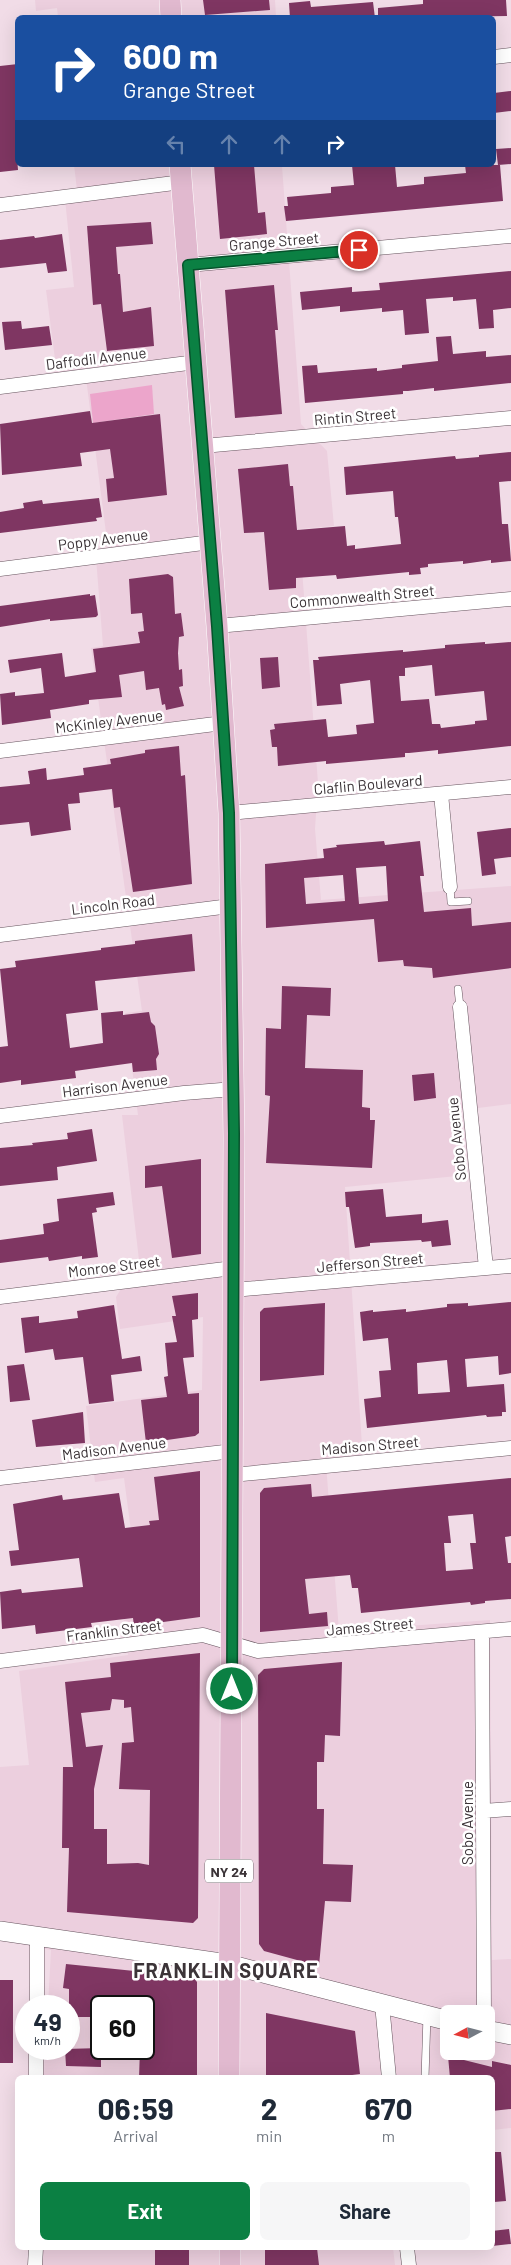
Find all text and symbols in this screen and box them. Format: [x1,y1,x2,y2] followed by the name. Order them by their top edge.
[123,34,218,76] text: 600 m
[40,35,105,100] icon: right
[123,76,256,102] text: Grange Street
[162,130,190,158] icon: left
[215,130,243,158] icon: ahead
[268,130,296,158] icon: ahead
[321,130,349,158] icon: right
[228,228,320,254] street label: Grange Street
[338,229,380,271] pin
[345,236,373,264] icon: arrive
[45,343,147,373] street label: Daffodil Avenue
[313,403,397,429] street label: Rintin Street
[57,525,149,553] street label: Poppy Avenue
[289,581,435,611] street label: Commonwealth Street
[54,705,164,737] street label: McKinley Avenue
[313,770,423,798] street label: Claflin Boulevard
[70,890,156,918] street label: Lincoln Road
[61,1070,169,1100] street label: Harrison Avenue
[443,1096,469,1182] street label: Sobo Avenue
[316,1248,424,1276] street label: Jefferson Street
[67,1251,161,1281] street label: Monroe Street
[320,1432,420,1458] street label: Madison Street
[61,1433,167,1463] street label: Madison Avenue
[326,1613,414,1639] street label: James Street
[65,1615,163,1645] street label: Franklin Street
[205,1662,257,1714] position arrow
[458,1781,476,1865] street label: Sobo Avenue
[205,1860,253,1882] road number: NY 24
[133,1958,319,1982] district label: FRANKLIN SQUARE
[90,1995,155,2060] speed limit sign: 60
[440,2005,495,2060] north arrow
[440,2005,495,2060] map controls
[33,2006,62,2036] text: 49
[34,2033,61,2047] text: km/h
[97,2090,174,2126] text: 06:59
[261,2090,277,2126] text: 2
[364,2090,413,2126] text: 670
[113,2126,158,2145] text: Arrival
[256,2126,282,2145] text: min
[382,2126,395,2145] text: m
[40,2182,250,2240] button: Exit
[260,2182,470,2240] button: Share

